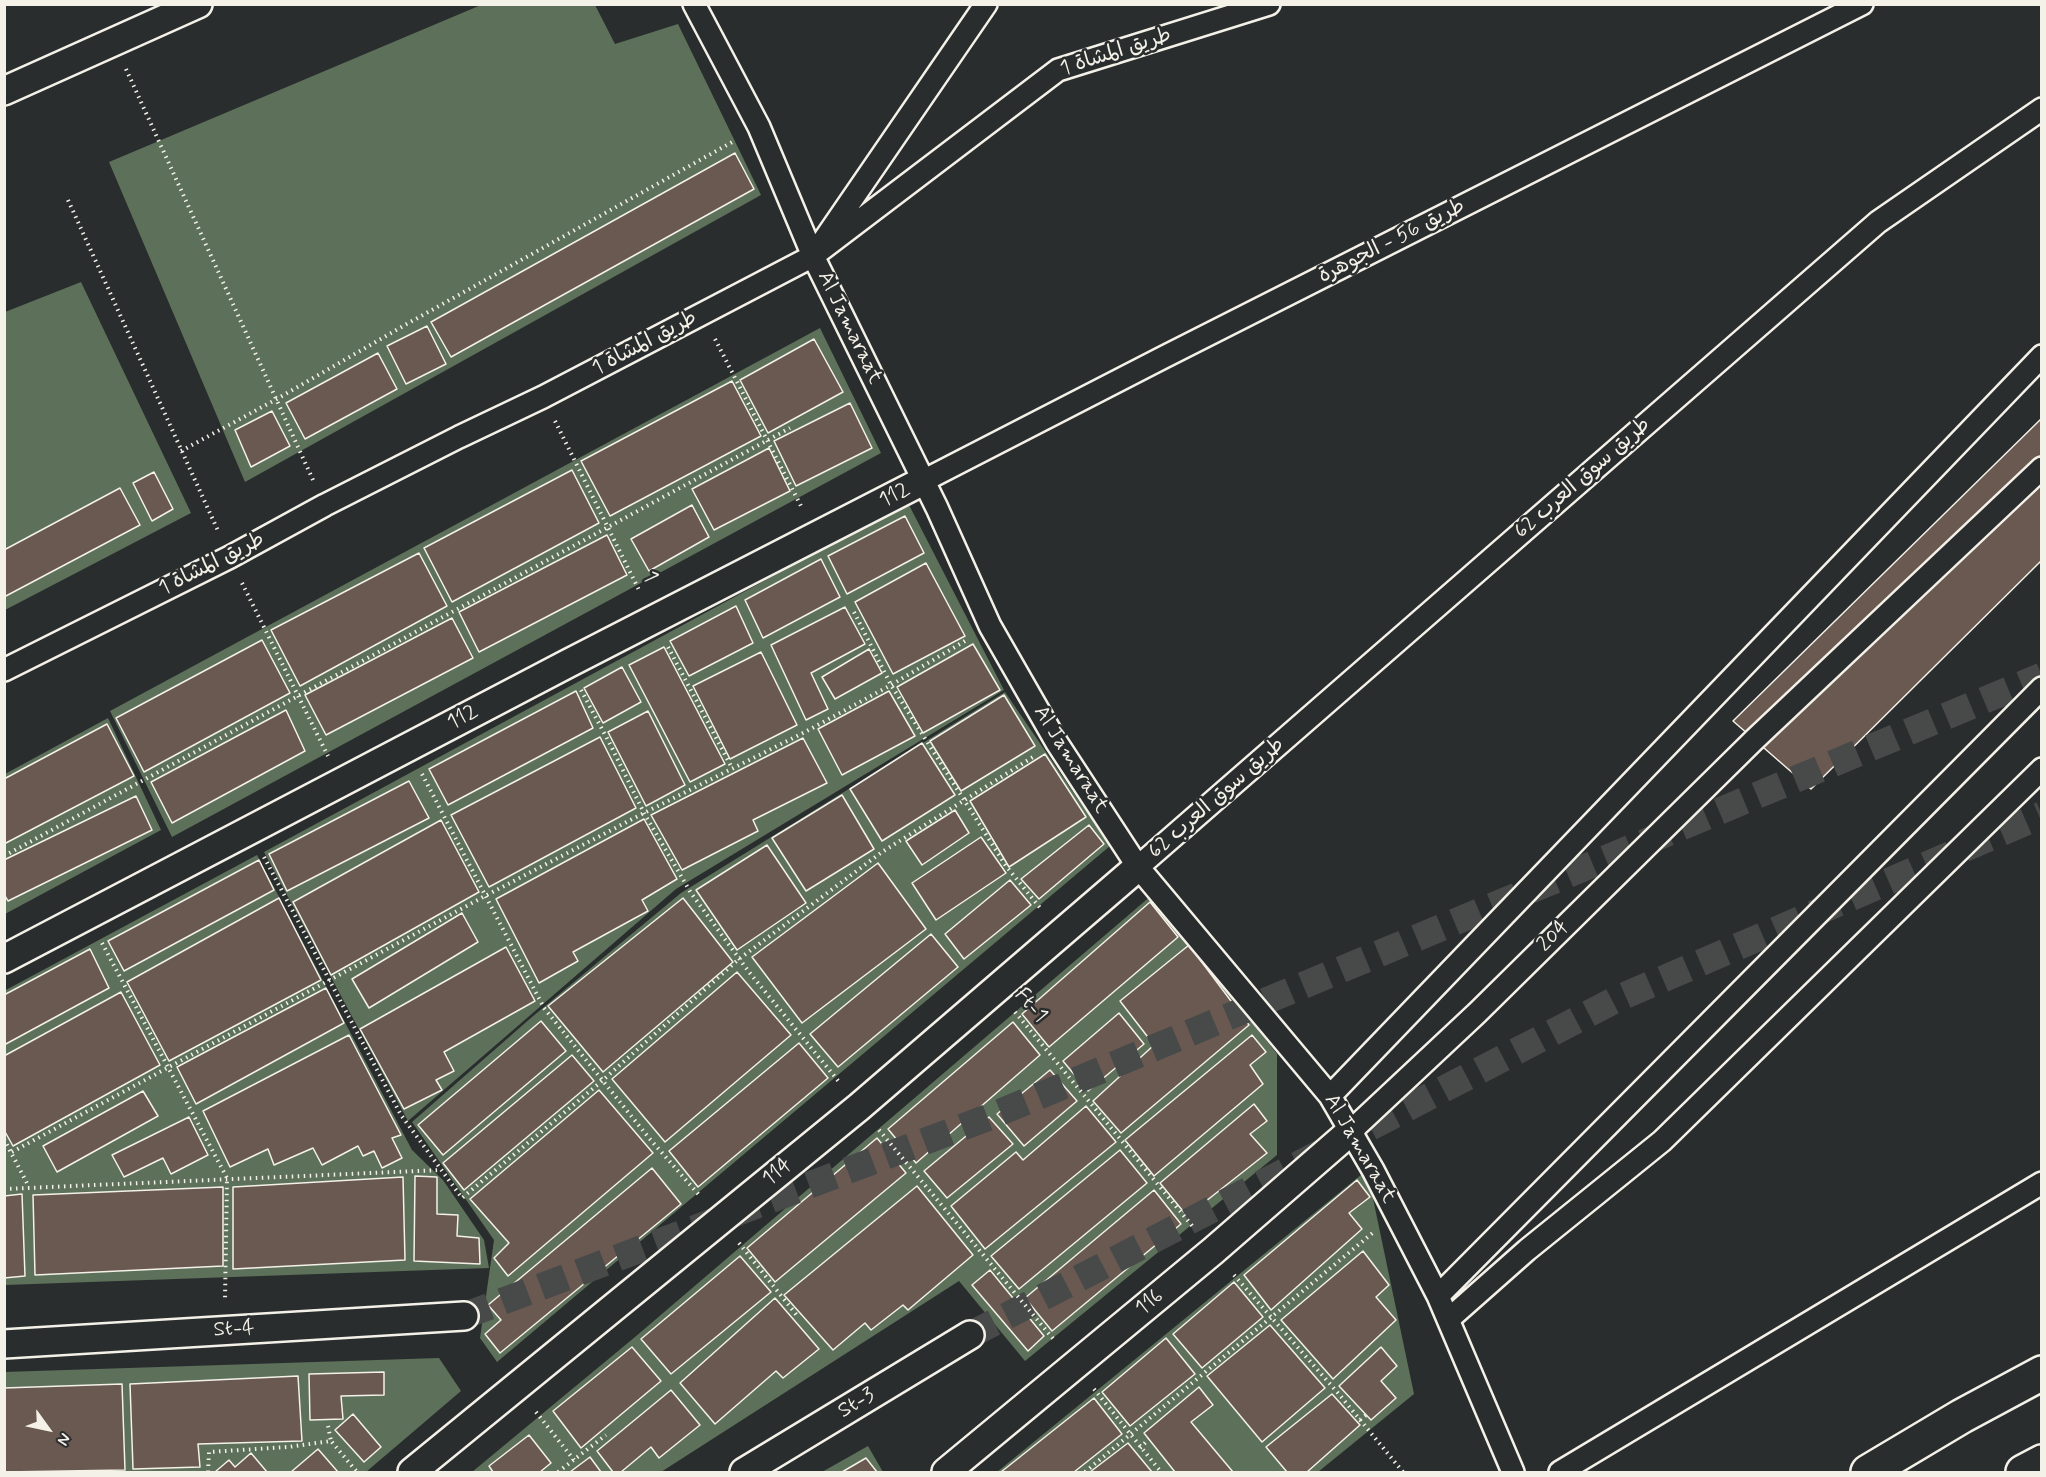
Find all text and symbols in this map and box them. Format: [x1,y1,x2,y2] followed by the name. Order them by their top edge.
[1057,23,1175,83] street label: طريق المشاة 1
[1314,194,1470,290] street label: طريق 56 - الجوهرة
[811,268,887,388] street label: Al Jamaraat
[588,306,702,382] street label: طريق المشاة 1
[1510,413,1656,545] street label: طريق سوق العرب 62
[875,478,915,514] street label: 112
[155,528,269,602] street label: طريق المشاة 1
[636,567,662,587] street label: 1
[443,700,483,736] street label: 112
[1027,702,1113,818] street label: Al Jamaraat
[1144,733,1290,865] street label: طريق سوق العرب 62
[1533,916,1575,958] street label: 204
[1008,983,1052,1029] street label: Ft-1
[1318,1090,1400,1208] street label: Al Jamaraat
[758,1154,798,1192] street label: 114
[1131,1284,1169,1322] street label: 116
[213,1316,255,1344] street label: St-4
[834,1383,880,1425] street label: St-3
[18,1399,78,1459] north arrow
[52,1429,75,1449] text: N

